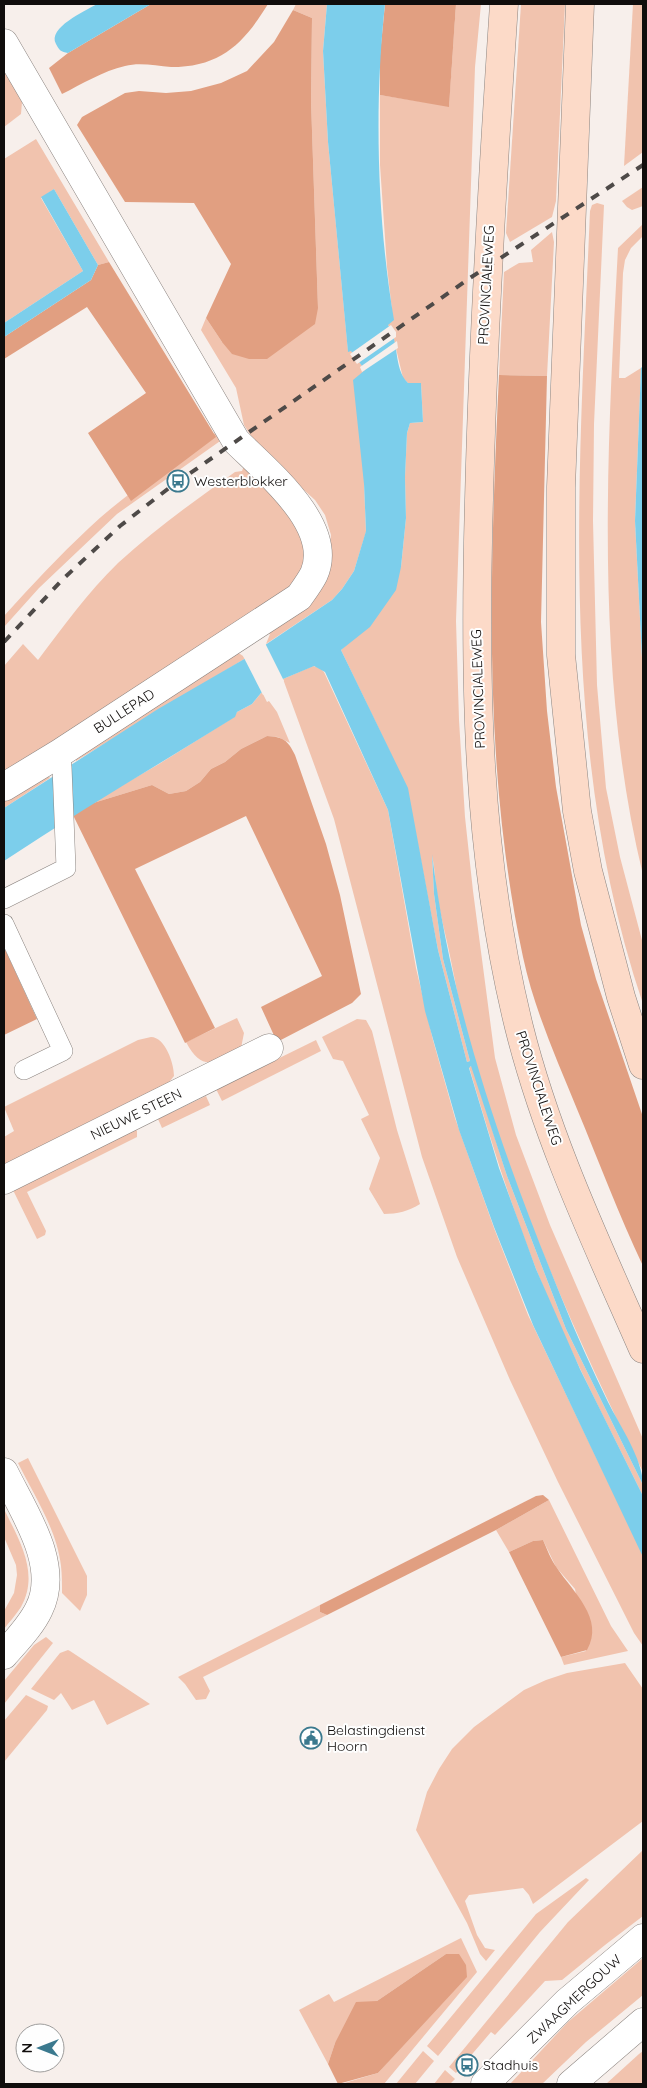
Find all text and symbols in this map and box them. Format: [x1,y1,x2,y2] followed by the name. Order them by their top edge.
[474,225,498,345] street label: PROVINCIALEWEG
[166,469,190,493] bus stop icon: Westerblokker
[194,472,288,490] place label: Westerblokker
[467,629,489,749] street label: PROVINCIALEWEG
[90,685,158,737] street label: BULLEPAD
[512,1028,566,1148] street label: PROVINCIALEWEG
[87,1084,185,1144] street label: NIEUWE STEEN
[327,1721,426,1755] place label: Belastingdienst Hoorn
[299,1726,323,1750] public building icon: Belastingdienst Hoorn
[523,1950,625,2047] street label: ZWAAGMERGOUW
[15,2023,65,2073] north arrow
[18,2043,36,2053] text: N
[455,2053,479,2077] bus stop icon: Stadhuis
[483,2056,538,2074] place label: Stadhuis

